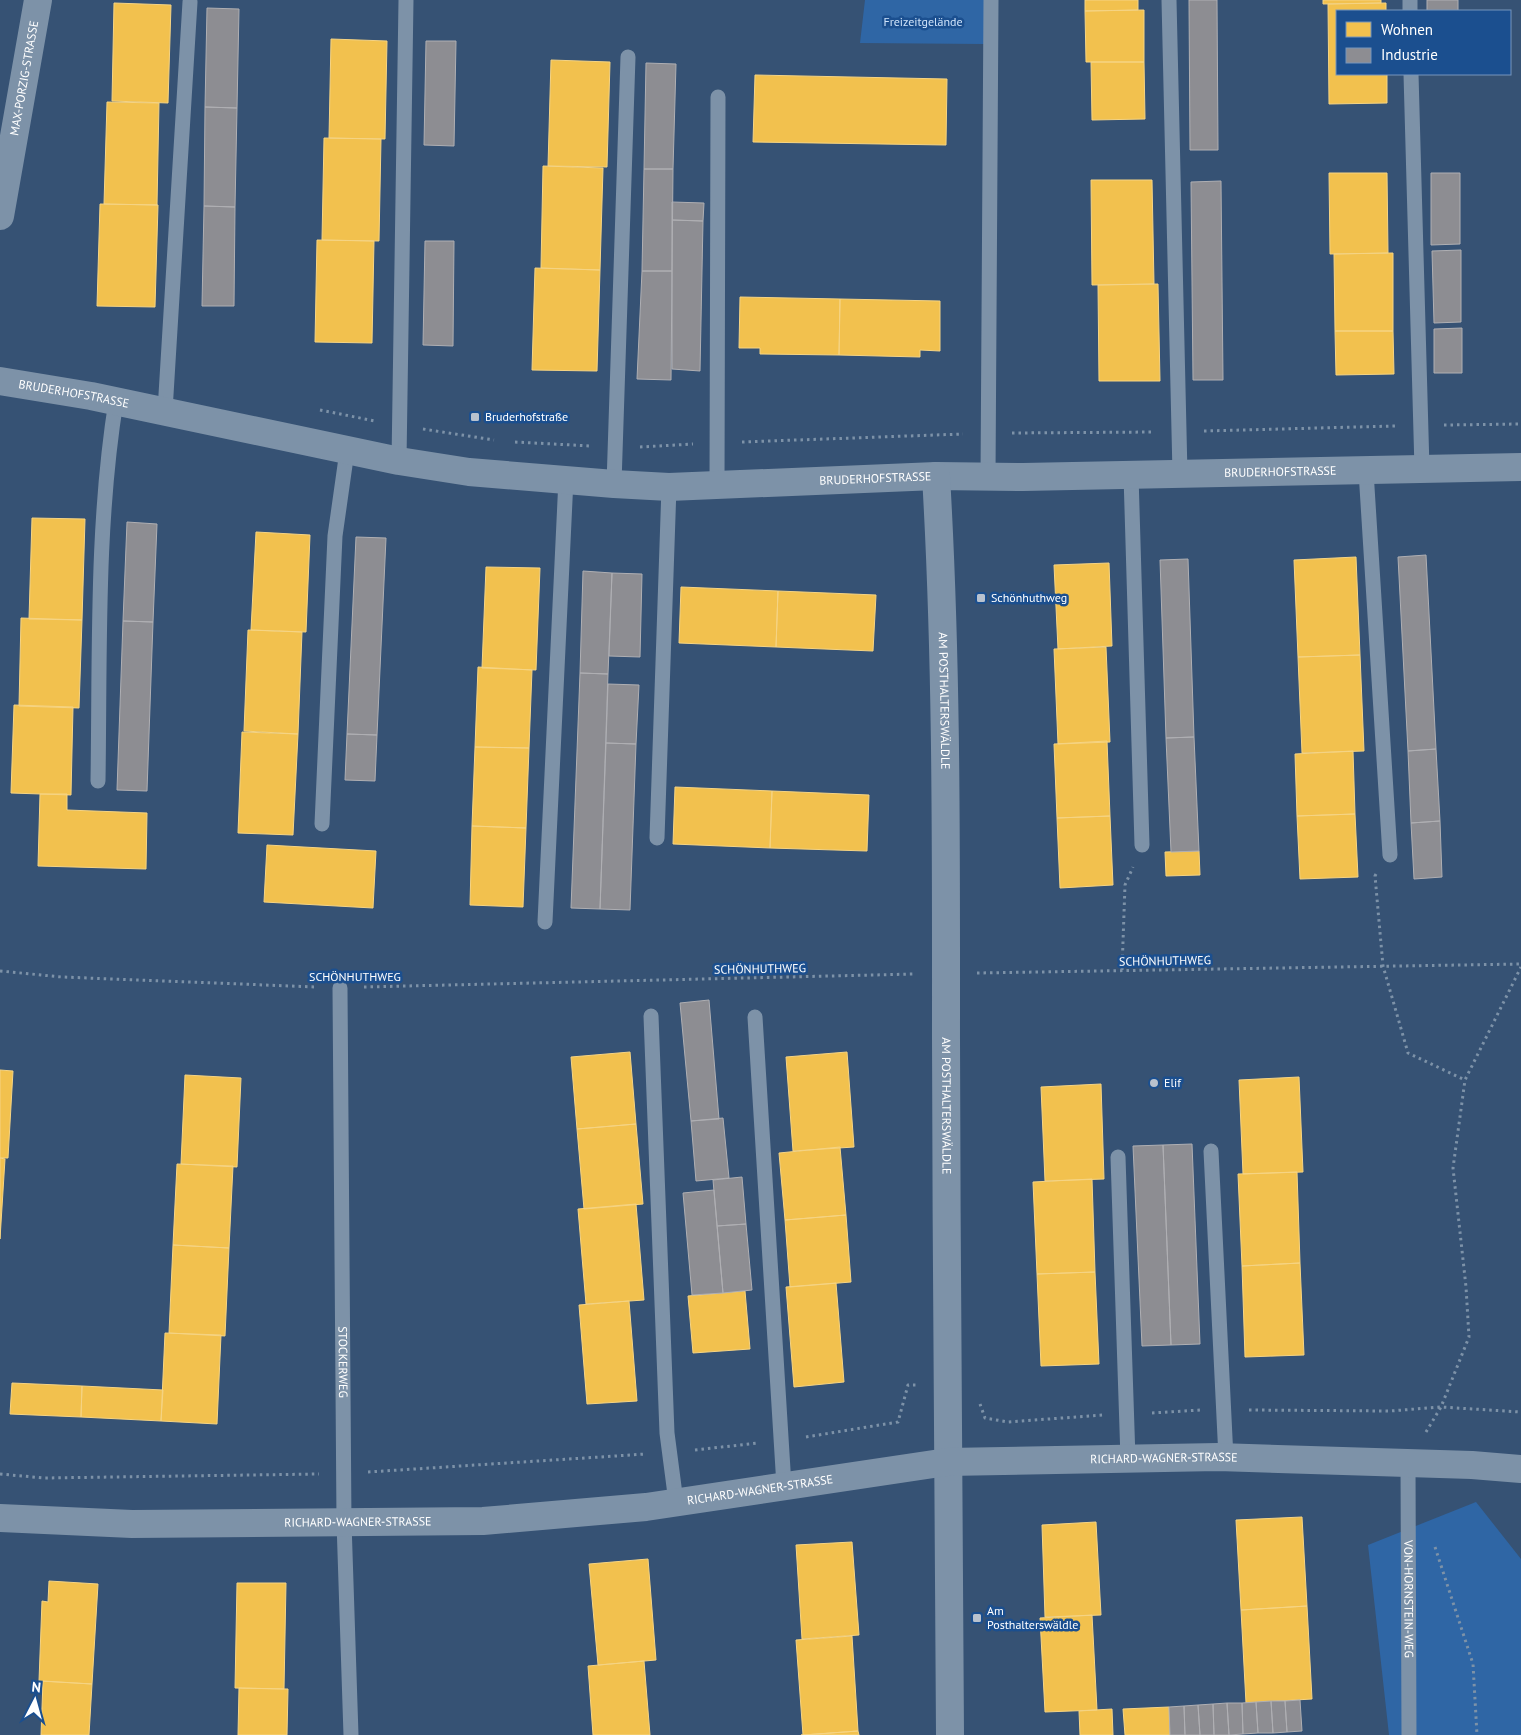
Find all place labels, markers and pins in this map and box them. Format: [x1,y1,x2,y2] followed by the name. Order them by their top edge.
[485,409,568,424] place label: Bruderhofstraße
[469,411,481,423] marker: Bruderhofstraße
[991,590,1067,605] place label: Schönhuthweg
[975,592,987,604] marker: Schönhuthweg
[1164,1075,1182,1090] place label: Elif
[1148,1077,1160,1089] marker: Elif
[987,1603,1078,1632] place label: Am Posthalterswäldle
[971,1612,983,1624] marker: Am Posthalterswäldle

